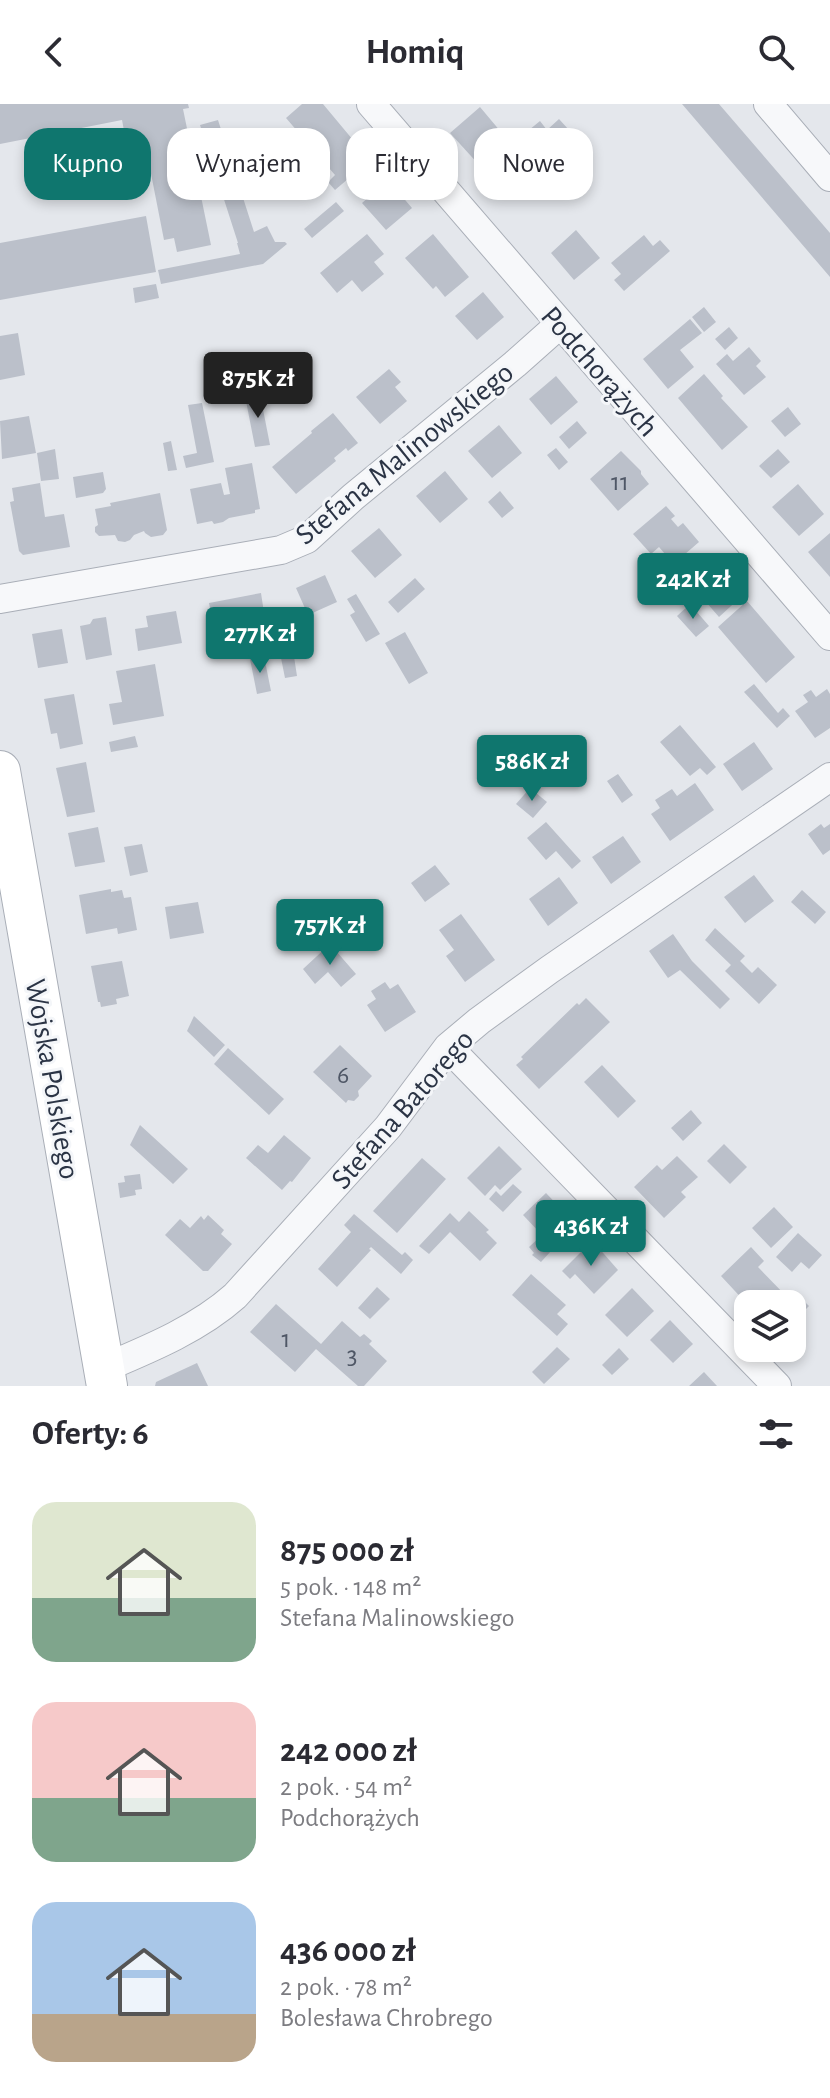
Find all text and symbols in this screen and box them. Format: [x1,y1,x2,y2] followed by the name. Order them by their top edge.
[32,30,76,74] icon: back
[754,30,798,74] icon: search
[365,34,465,70] text: Homiq
[24,128,151,200] chip: Kupno
[167,128,330,200] chip: Wynajem
[346,128,458,200] chip: Filtry
[474,128,593,200] chip: Nowe
[535,301,663,442] street label: Podchorążych
[184,352,332,420] pin: 875K zł
[290,357,519,551] street label: Stefana Malinowskiego
[222,365,294,391] text: 875K zł
[611,469,629,495] house number: 11
[619,553,767,621] pin: 242K zł
[655,566,731,592] text: 242K zł
[186,607,334,675] pin: 277K zł
[224,620,296,646] text: 277K zł
[458,735,606,803] pin: 586K zł
[495,748,569,774] text: 586K zł
[256,899,404,967] pin: 757K zł
[294,912,366,938] text: 757K zł
[20,977,84,1182] street label: Wojska Polskiego
[326,1024,480,1195] street label: Stefana Batorego
[337,1062,349,1088] house number: 6
[517,1200,665,1268] pin: 436K zł
[554,1213,628,1239] text: 436K zł
[734,1290,806,1362] map controls
[734,1290,806,1362] button: layers
[282,1326,290,1352] house number: 1
[347,1343,357,1369] house number: 3
[754,1412,798,1456] icon: filters
[32,1417,149,1451] text: Oferty: 6
[96,1534,192,1630] icon: home
[280,1534,414,1568] text: 875 000 zł
[280,1574,421,1600] text: 5 pok. · 148 m²
[280,1605,515,1631] text: Stefana Malinowskiego
[96,1734,192,1830] icon: home
[280,1734,417,1768] text: 242 000 zł
[280,1774,412,1800] text: 2 pok. · 54 m²
[280,1805,420,1831] text: Podchorążych
[96,1934,192,2030] icon: home
[280,1934,416,1968] text: 436 000 zł
[280,1974,412,2000] text: 2 pok. · 78 m²
[280,2005,493,2031] text: Bolesława Chrobrego

